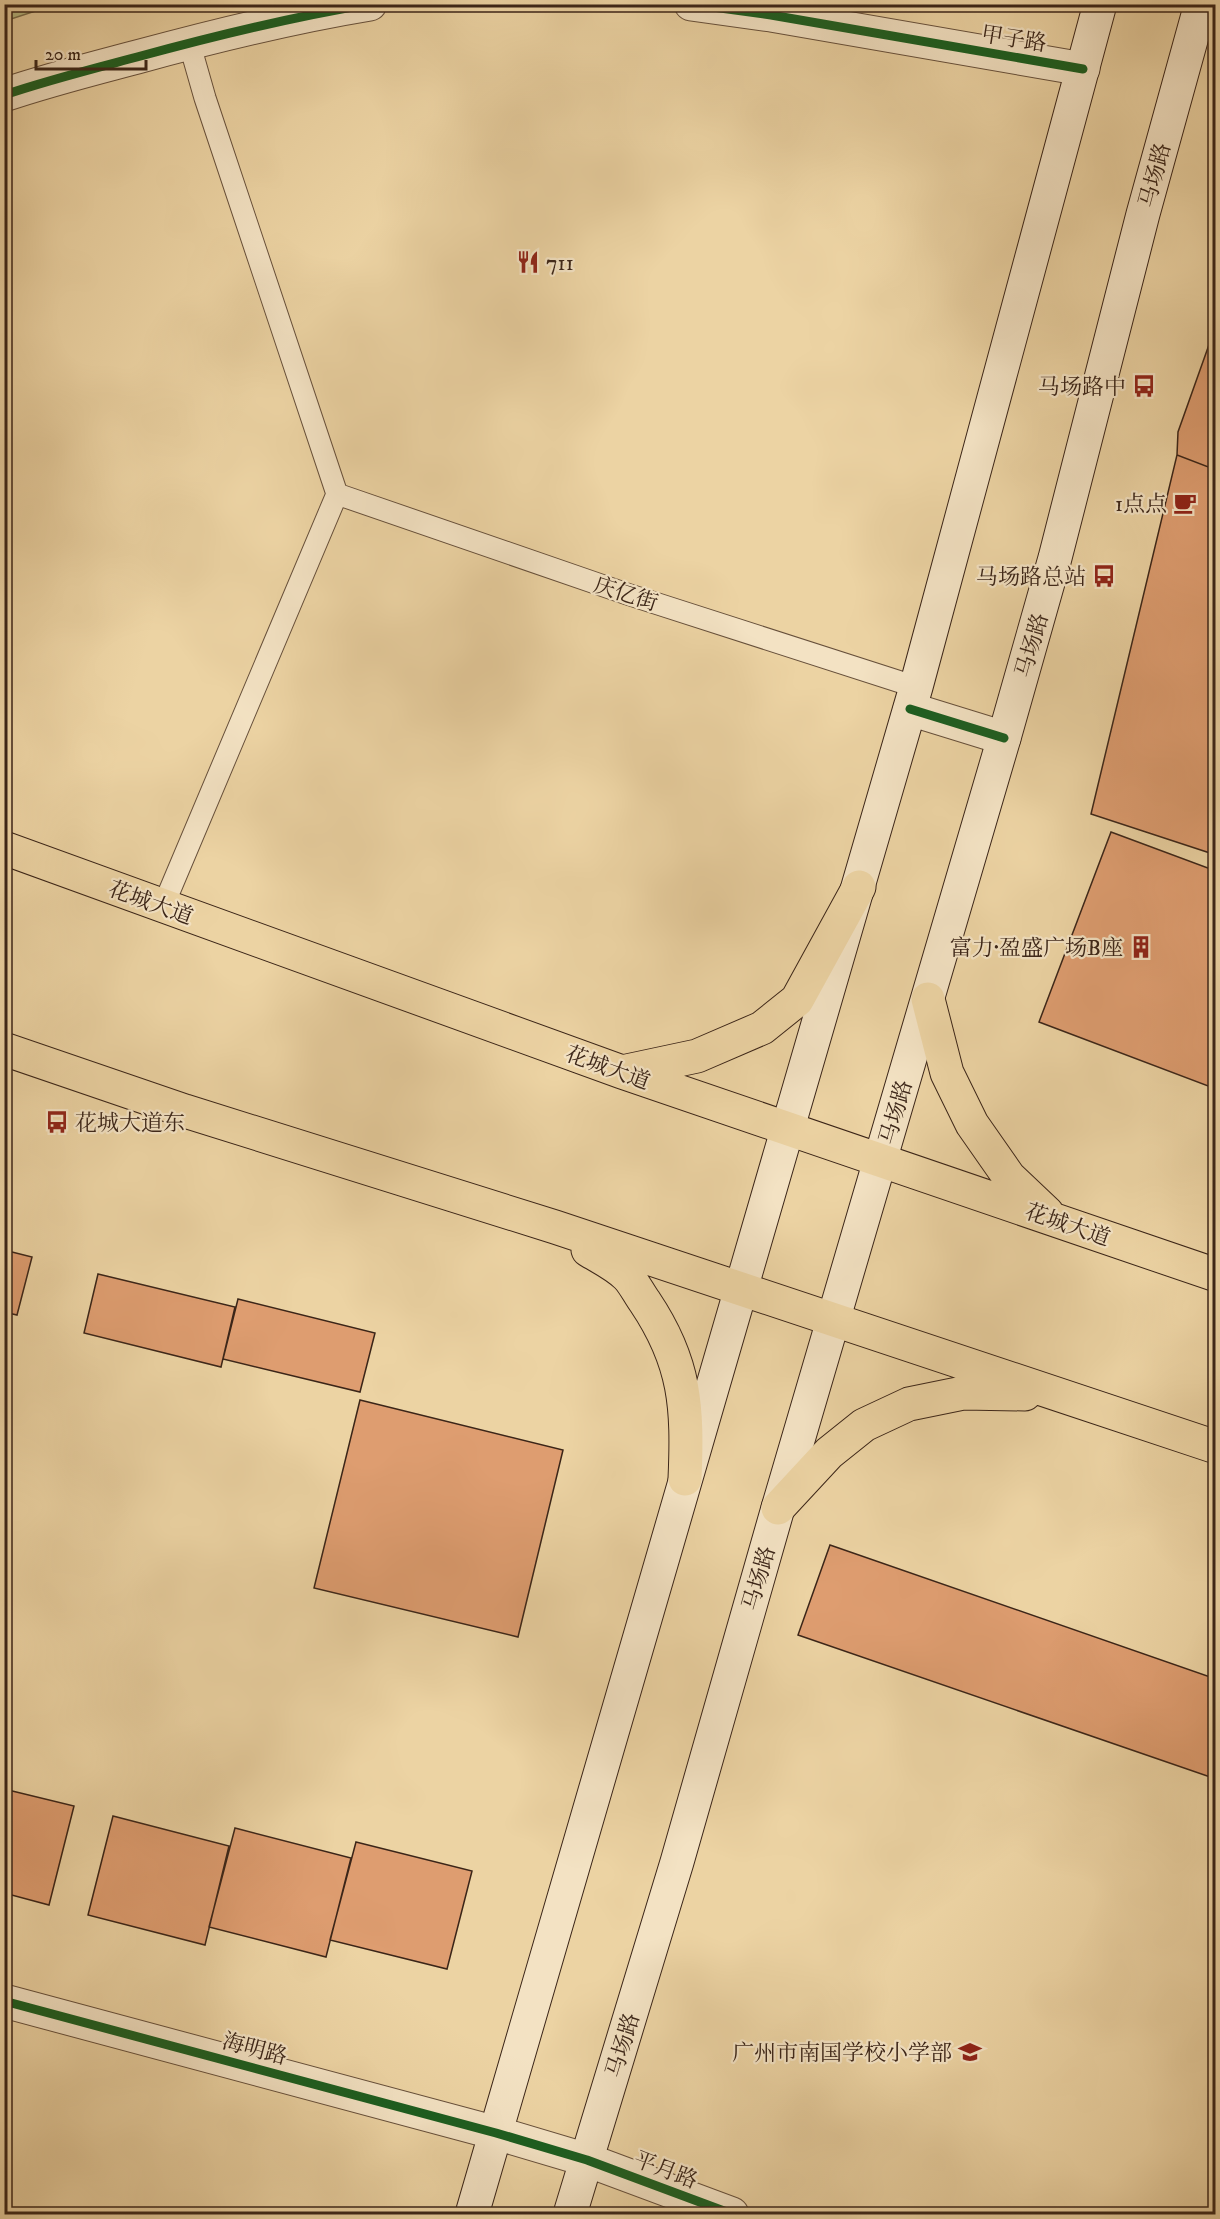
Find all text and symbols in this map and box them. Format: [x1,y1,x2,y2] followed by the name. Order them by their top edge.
[979,21,1048,58] street label: 甲子路
[36,33,146,71] scale bar
[45,44,81,66] text: 20 m
[1134,140,1177,211] street label: 马场路
[515,249,541,275] restaurant icon: 711
[546,250,574,277] place label: 711
[1131,373,1157,399] bus stop icon: 马场路中
[1038,374,1126,401] place label: 马场路中
[1172,490,1198,516] cafe icon: 1点点
[1115,491,1167,518] place label: 1点点
[1091,563,1117,589] bus stop icon: 马场路总站
[976,564,1086,591] place label: 马场路总站
[590,571,661,617] street label: 庆亿街
[1010,610,1055,681] street label: 马场路
[105,876,196,931] street label: 花城大道
[1128,934,1154,960] building icon: 富力·盈盛广场B座
[950,935,1123,962] place label: 富力·盈盛广场B座
[562,1041,653,1096] street label: 花城大道
[874,1077,919,1148] street label: 马场路
[44,1109,70,1135] bus stop icon: 花城大道东
[75,1110,185,1137] place label: 花城大道东
[1022,1198,1114,1253] street label: 花城大道
[737,1543,782,1614] street label: 马场路
[601,2010,646,2081] street label: 马场路
[219,2028,290,2071] street label: 海明路
[957,2039,983,2065] school or university icon: 广州市南国学校小学部
[732,2040,952,2067] place label: 广州市南国学校小学部
[630,2146,701,2195] street label: 平月路

